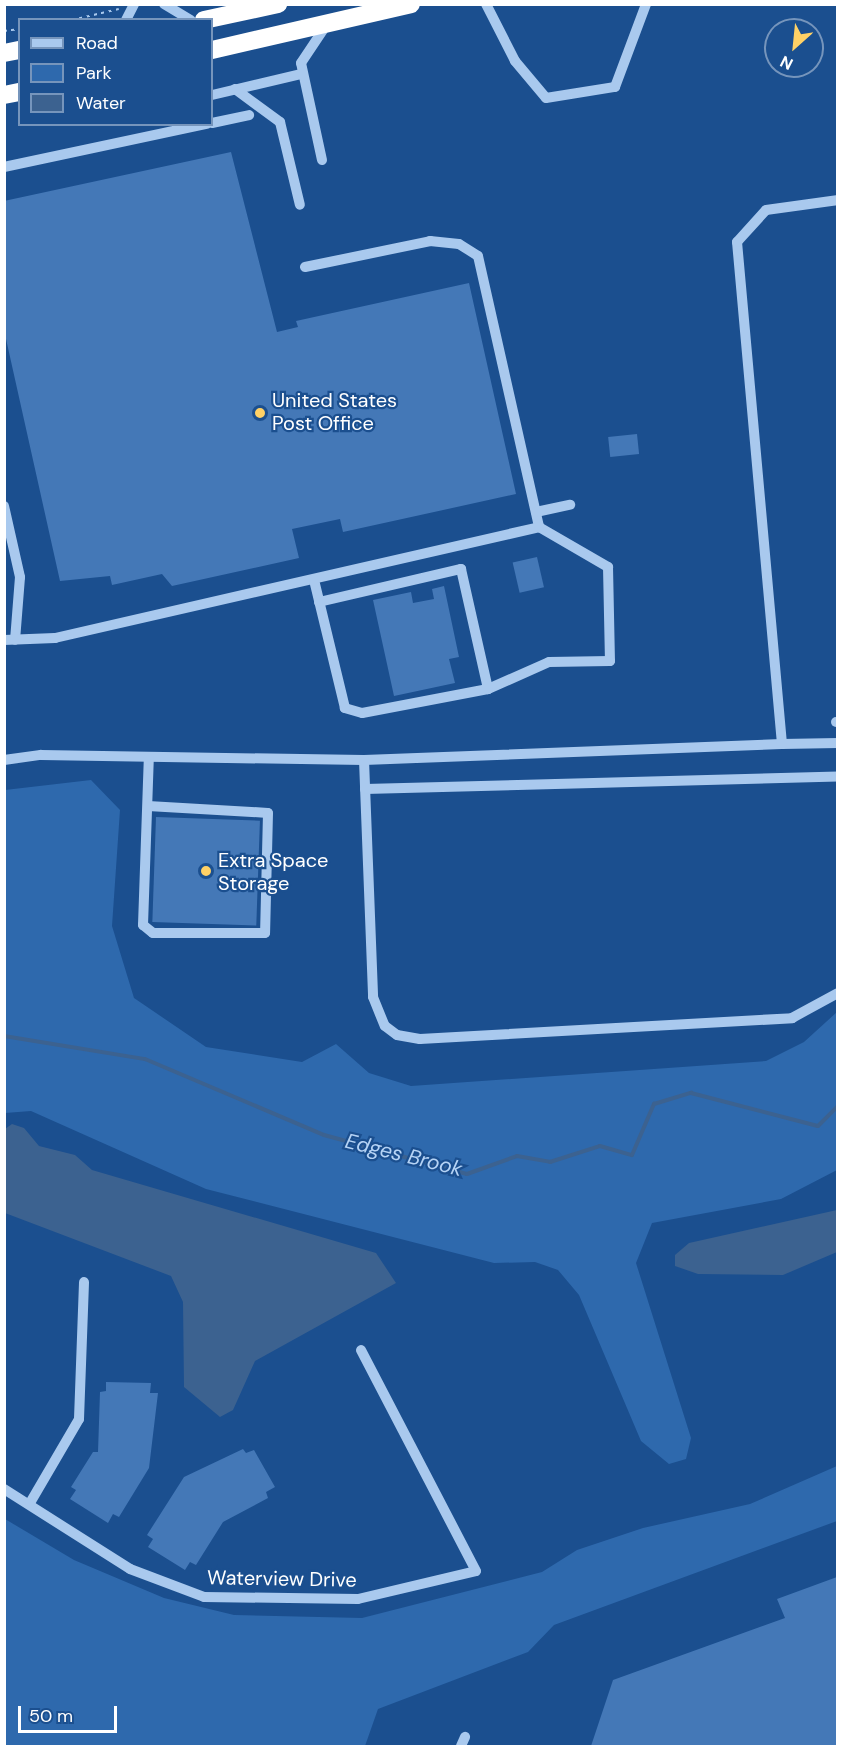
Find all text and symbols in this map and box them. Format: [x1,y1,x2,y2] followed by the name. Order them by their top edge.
[18,18,213,126] legend
[764,18,824,78] north arrow
[76,31,118,55] text: Road
[777,51,796,75] text: N
[76,61,112,85] text: Park
[76,91,126,115] text: Water
[272,389,397,436] place label: United States Post Office
[253,406,267,420] marker: United States Post Office
[218,848,328,895] place label: Extra Space Storage
[199,864,213,878] marker: Extra Space Storage
[343,1128,465,1182] water label: Edges Brook
[207,1566,357,1592] street label: Waterview Drive
[21,1694,120,1732] scale bar
[29,1704,73,1728] text: 50 m

